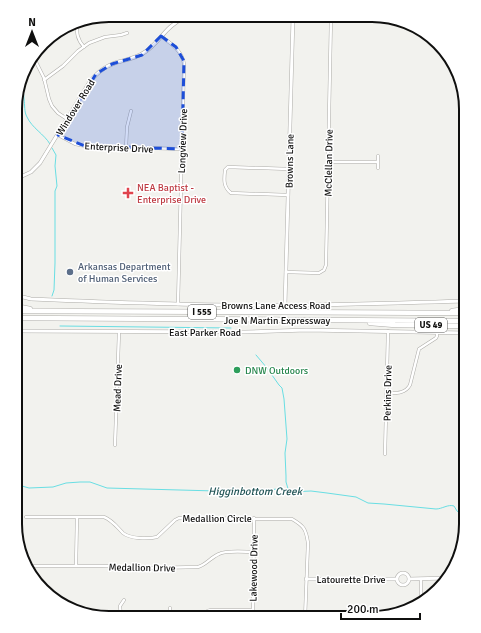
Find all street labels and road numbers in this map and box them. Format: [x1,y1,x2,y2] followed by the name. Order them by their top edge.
[54,77,98,138] street label: Windover Road
[176,108,190,174] street label: Longview Drive
[322,129,336,197] street label: McClellan Drive
[284,134,296,188] street label: Browns Lane
[84,140,154,156] street label: Enterprise Drive
[221,300,331,312] street label: Browns Lane Access Road
[188,305,216,319] road number: I 555
[224,315,331,327] street label: Joe N Martin Expressway
[415,318,447,332] road number: US 49
[169,327,241,339] street label: East Parker Road
[111,364,125,412] street label: Mead Drive
[382,365,394,421] street label: Perkins Drive
[182,513,252,525] street label: Medallion Circle
[247,534,261,602] street label: Lakewood Drive
[108,561,176,575] street label: Medallion Drive
[316,574,386,586] street label: Latourette Drive

